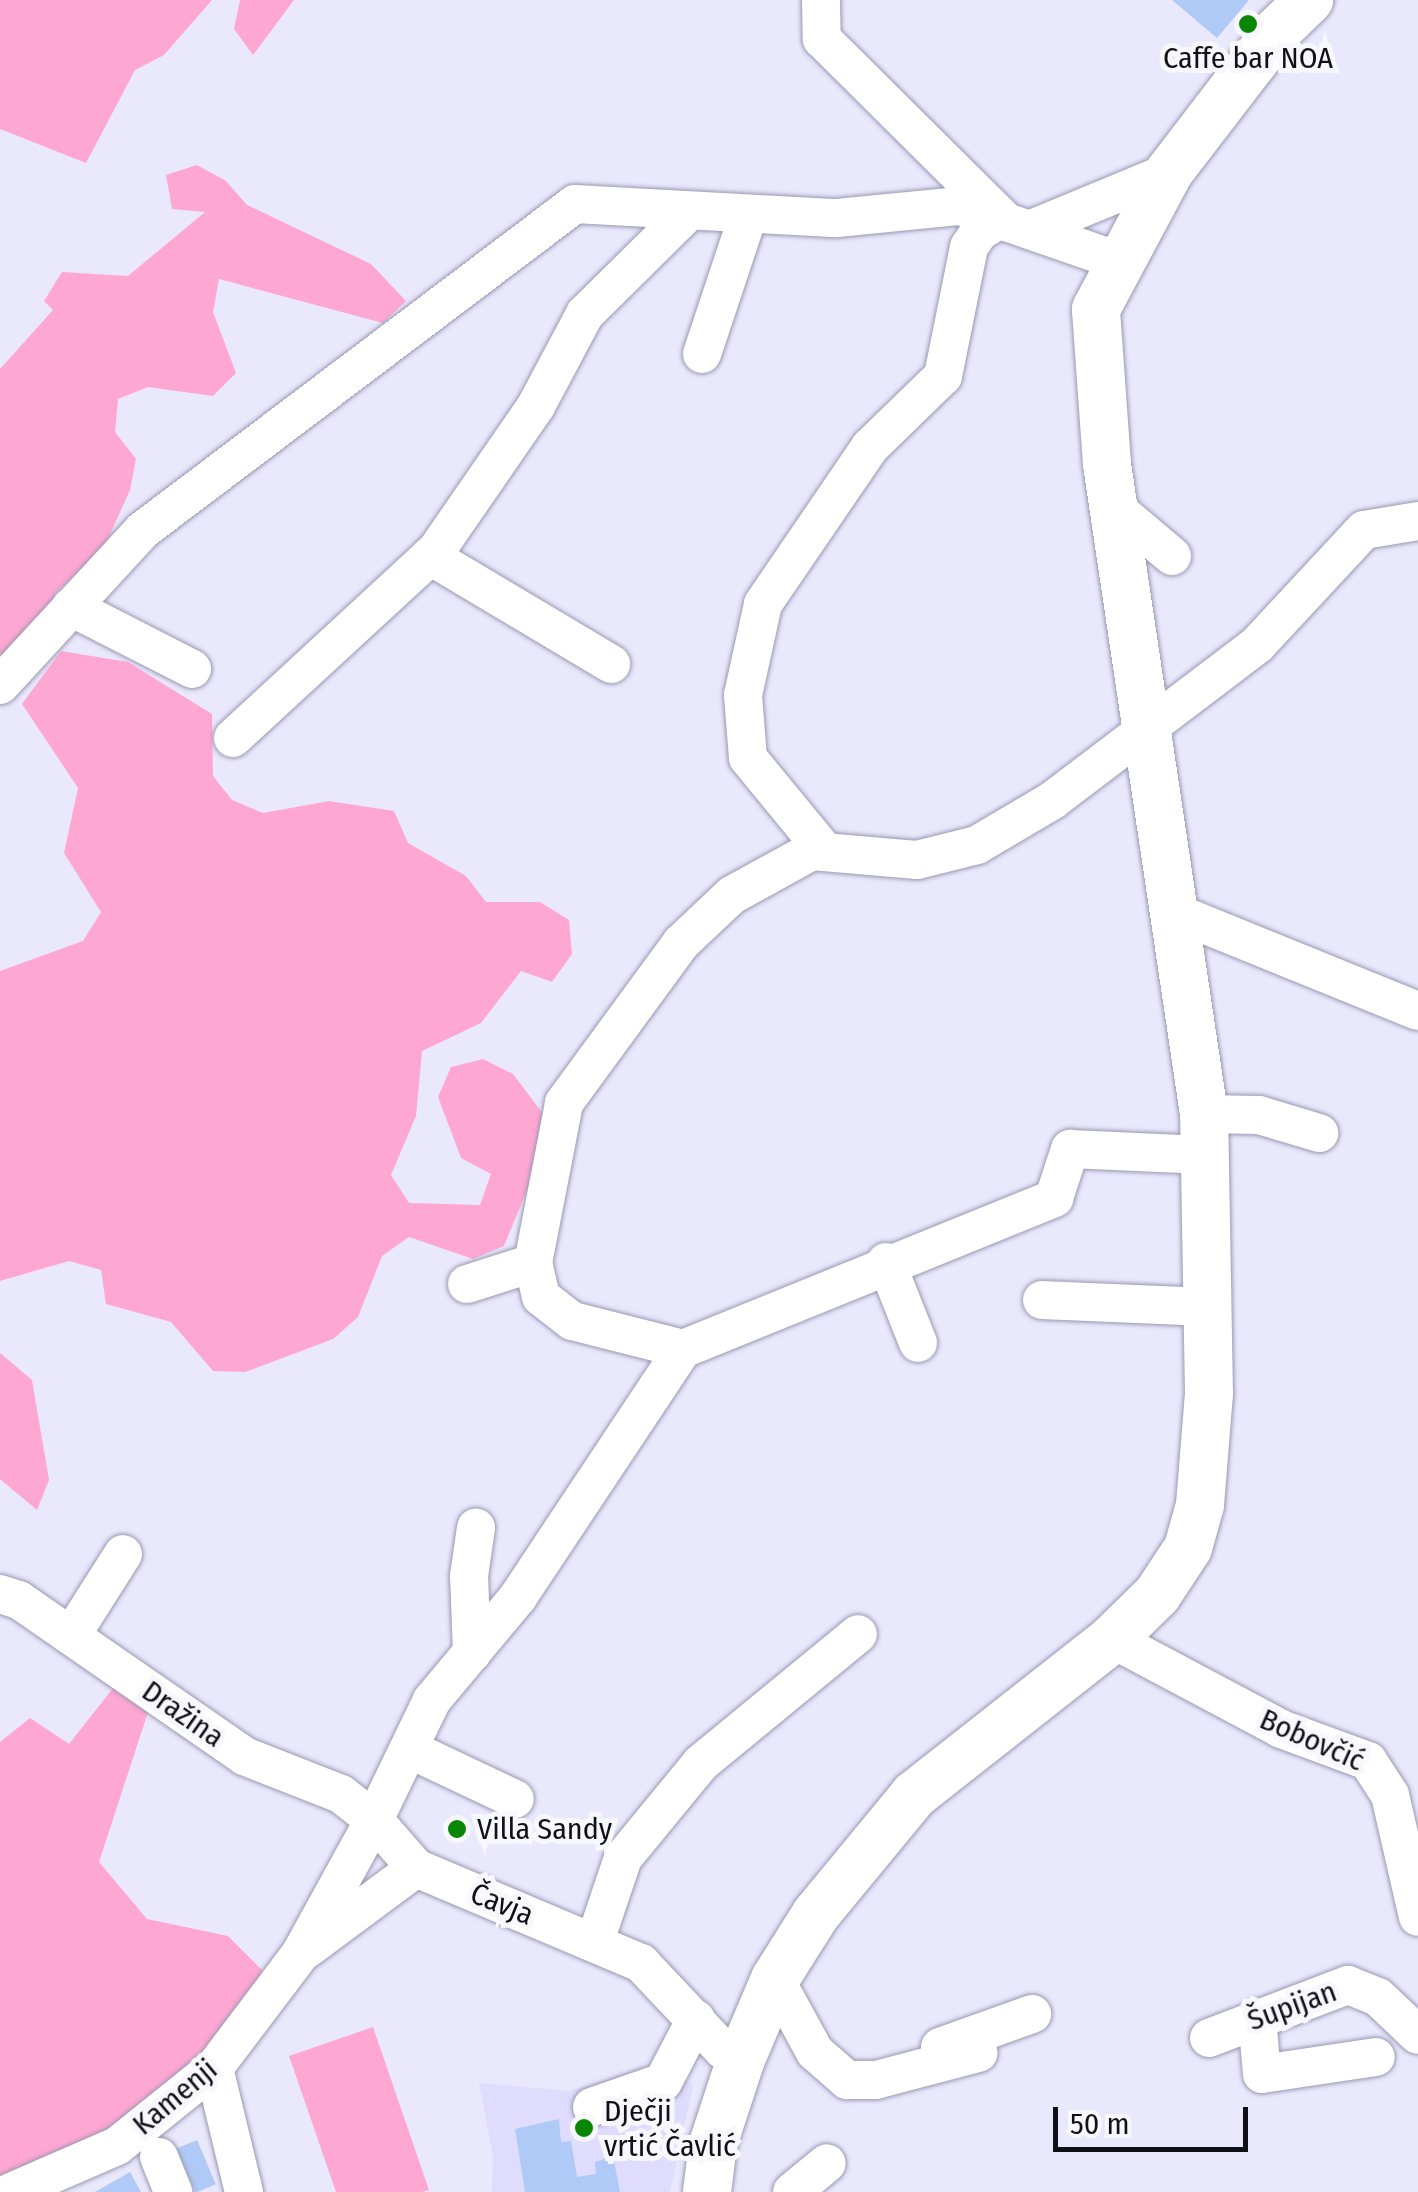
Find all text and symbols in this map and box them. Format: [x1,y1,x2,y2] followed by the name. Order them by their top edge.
[1237,13,1259,35] marker: Caffe bar NOA
[1163,40,1333,76] place label: Caffe bar NOA
[135,1673,231,1755] street label: Dražina
[1254,1701,1370,1779] street label: Bobovčić
[477,1811,612,1847] place label: Villa Sandy
[446,1818,468,1840] marker: Villa Sandy
[465,1875,539,1933] street label: Čavja
[1243,1973,1341,2039] street label: Šupijan
[125,2051,225,2143] street label: Kamenji
[1058,2087,1253,2149] scale bar
[604,2093,736,2164] place label: Dječji vrtić Čavlić
[1070,2106,1130,2142] text: 50 m
[573,2117,595,2139] marker: Dječji vrtić Čavlić

